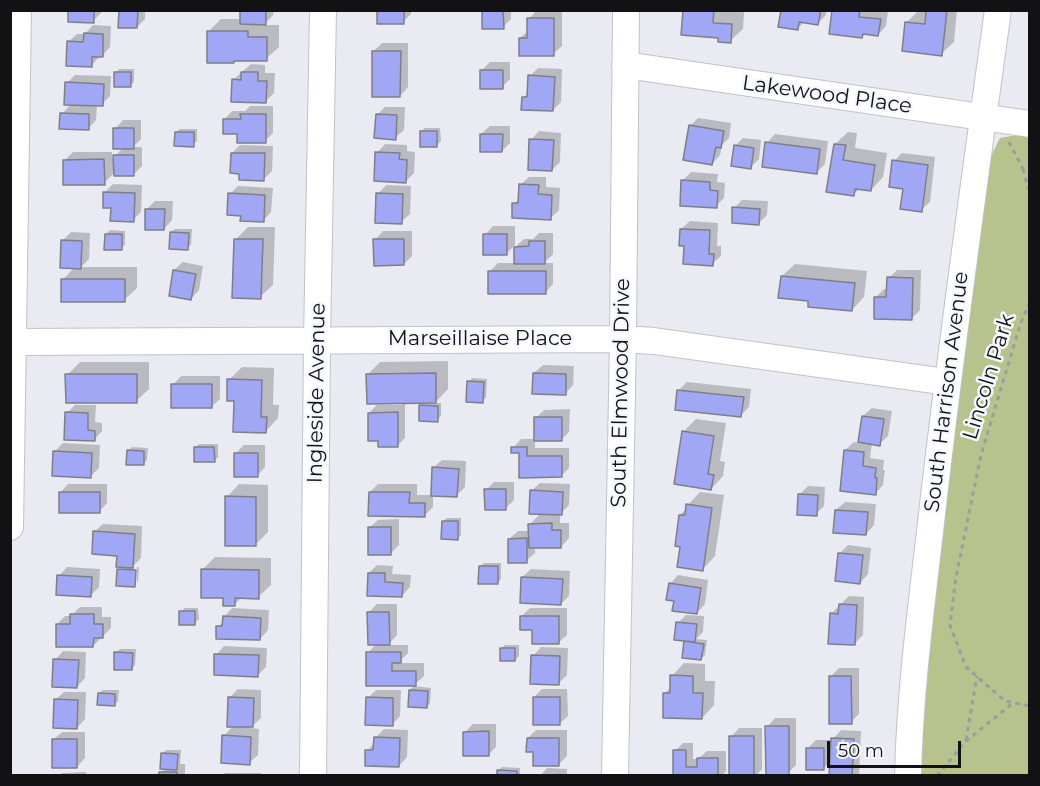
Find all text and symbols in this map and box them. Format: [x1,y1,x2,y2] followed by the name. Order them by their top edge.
[741,71,913,119] street label: Lakewood Place
[920,270,974,514] street label: South Harrison Avenue
[606,278,636,508] street label: South Elmwood Drive
[303,302,331,484] street label: Ingleside Avenue
[958,311,1020,443] street label: Lincoln Park
[388,326,572,352] street label: Marseillaise Place
[830,729,964,767] scale bar
[838,740,884,762] text: 50 m

